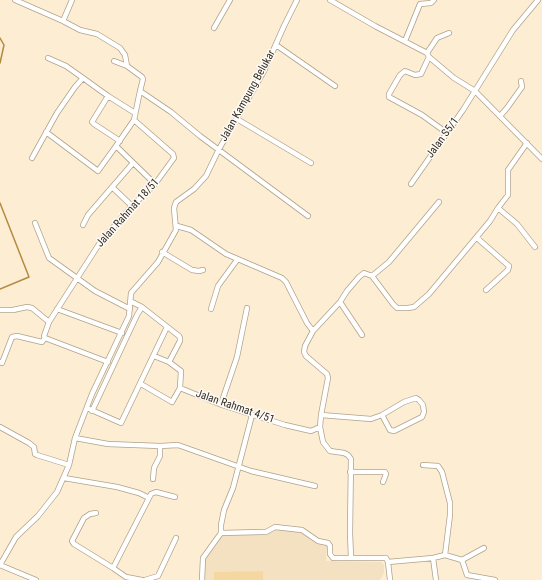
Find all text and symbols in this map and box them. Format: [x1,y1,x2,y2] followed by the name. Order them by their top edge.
[217,48,279,144] street label: Jalan Kampung Belukar
[424,115,462,161] street label: Jalan S5/1
[94,176,162,250] street label: Jalan Rahmat 18/51
[194,387,276,427] street label: Jalan Rahmat 4/51

